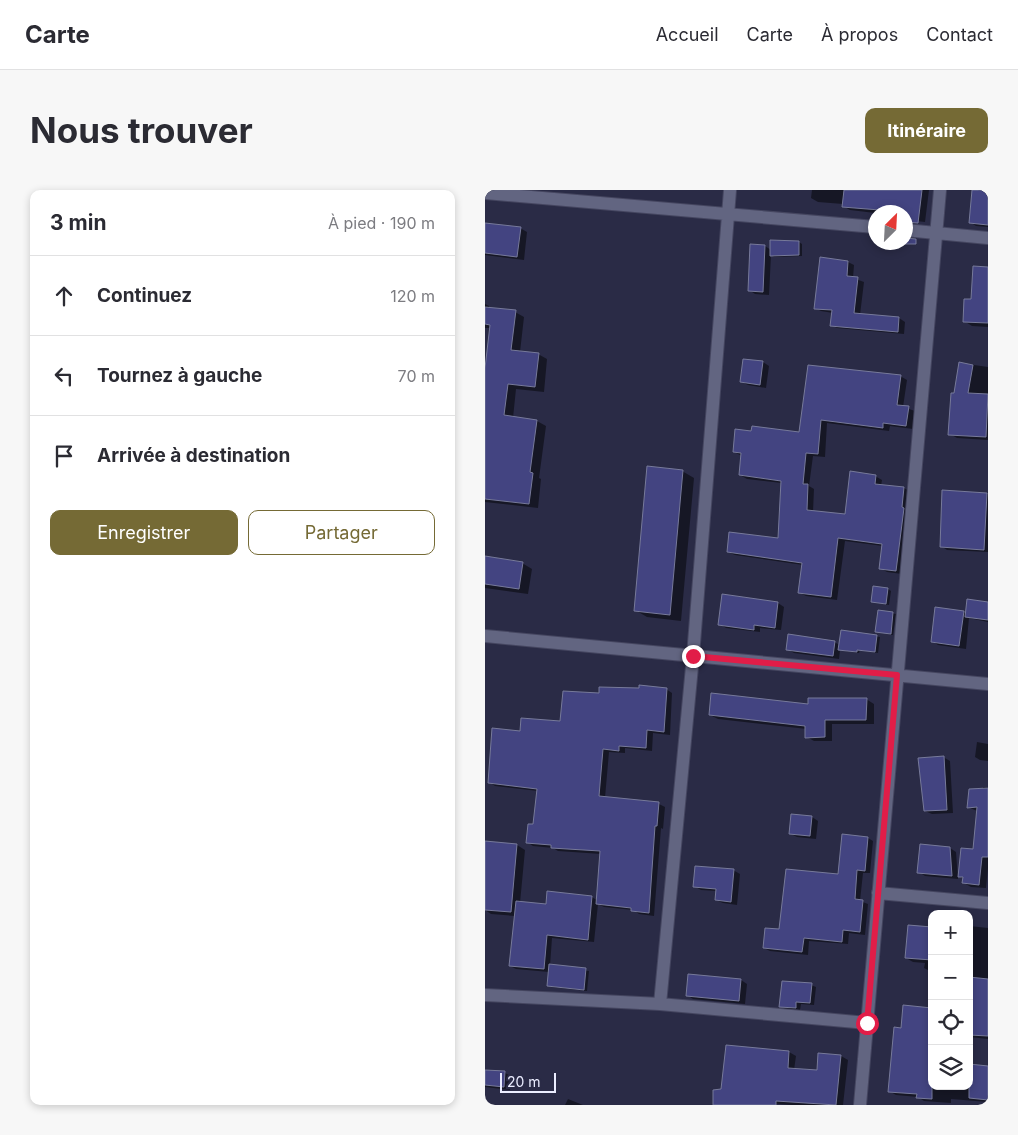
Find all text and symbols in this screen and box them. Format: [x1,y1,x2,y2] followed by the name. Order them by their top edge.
[25,20,90,49] text: Carte
[656,24,719,45] text: Accueil
[747,24,793,45] text: Carte
[821,24,898,45] text: À propos
[926,24,993,45] text: Contact
[865,108,988,153] button: Itinéraire
[30,109,253,151] text: Nous trouver
[868,205,913,250] north arrow
[50,210,106,235] text: 3 min
[328,213,435,233] text: À pied · 190 m
[50,282,78,310] icon: ahead
[97,284,192,307] text: Continuez
[390,286,435,306] text: 120 m
[50,362,78,390] icon: left
[97,364,262,387] text: Tournez à gauche
[398,366,435,386] text: 70 m
[50,442,78,470] icon: arrive
[97,444,290,467] text: Arrivée à destination
[50,510,238,555] button: Enregistrer
[248,510,435,555] button: Partager
[682,645,705,668] route end
[928,910,973,1090] map controls
[928,910,973,955] button: +
[928,955,973,1000] button: −
[928,1000,973,1045] button: locate
[856,1012,879,1035] route start
[928,1045,973,1090] button: layers
[500,1070,556,1093] scale bar
[507,1073,541,1090] text: 20 m

